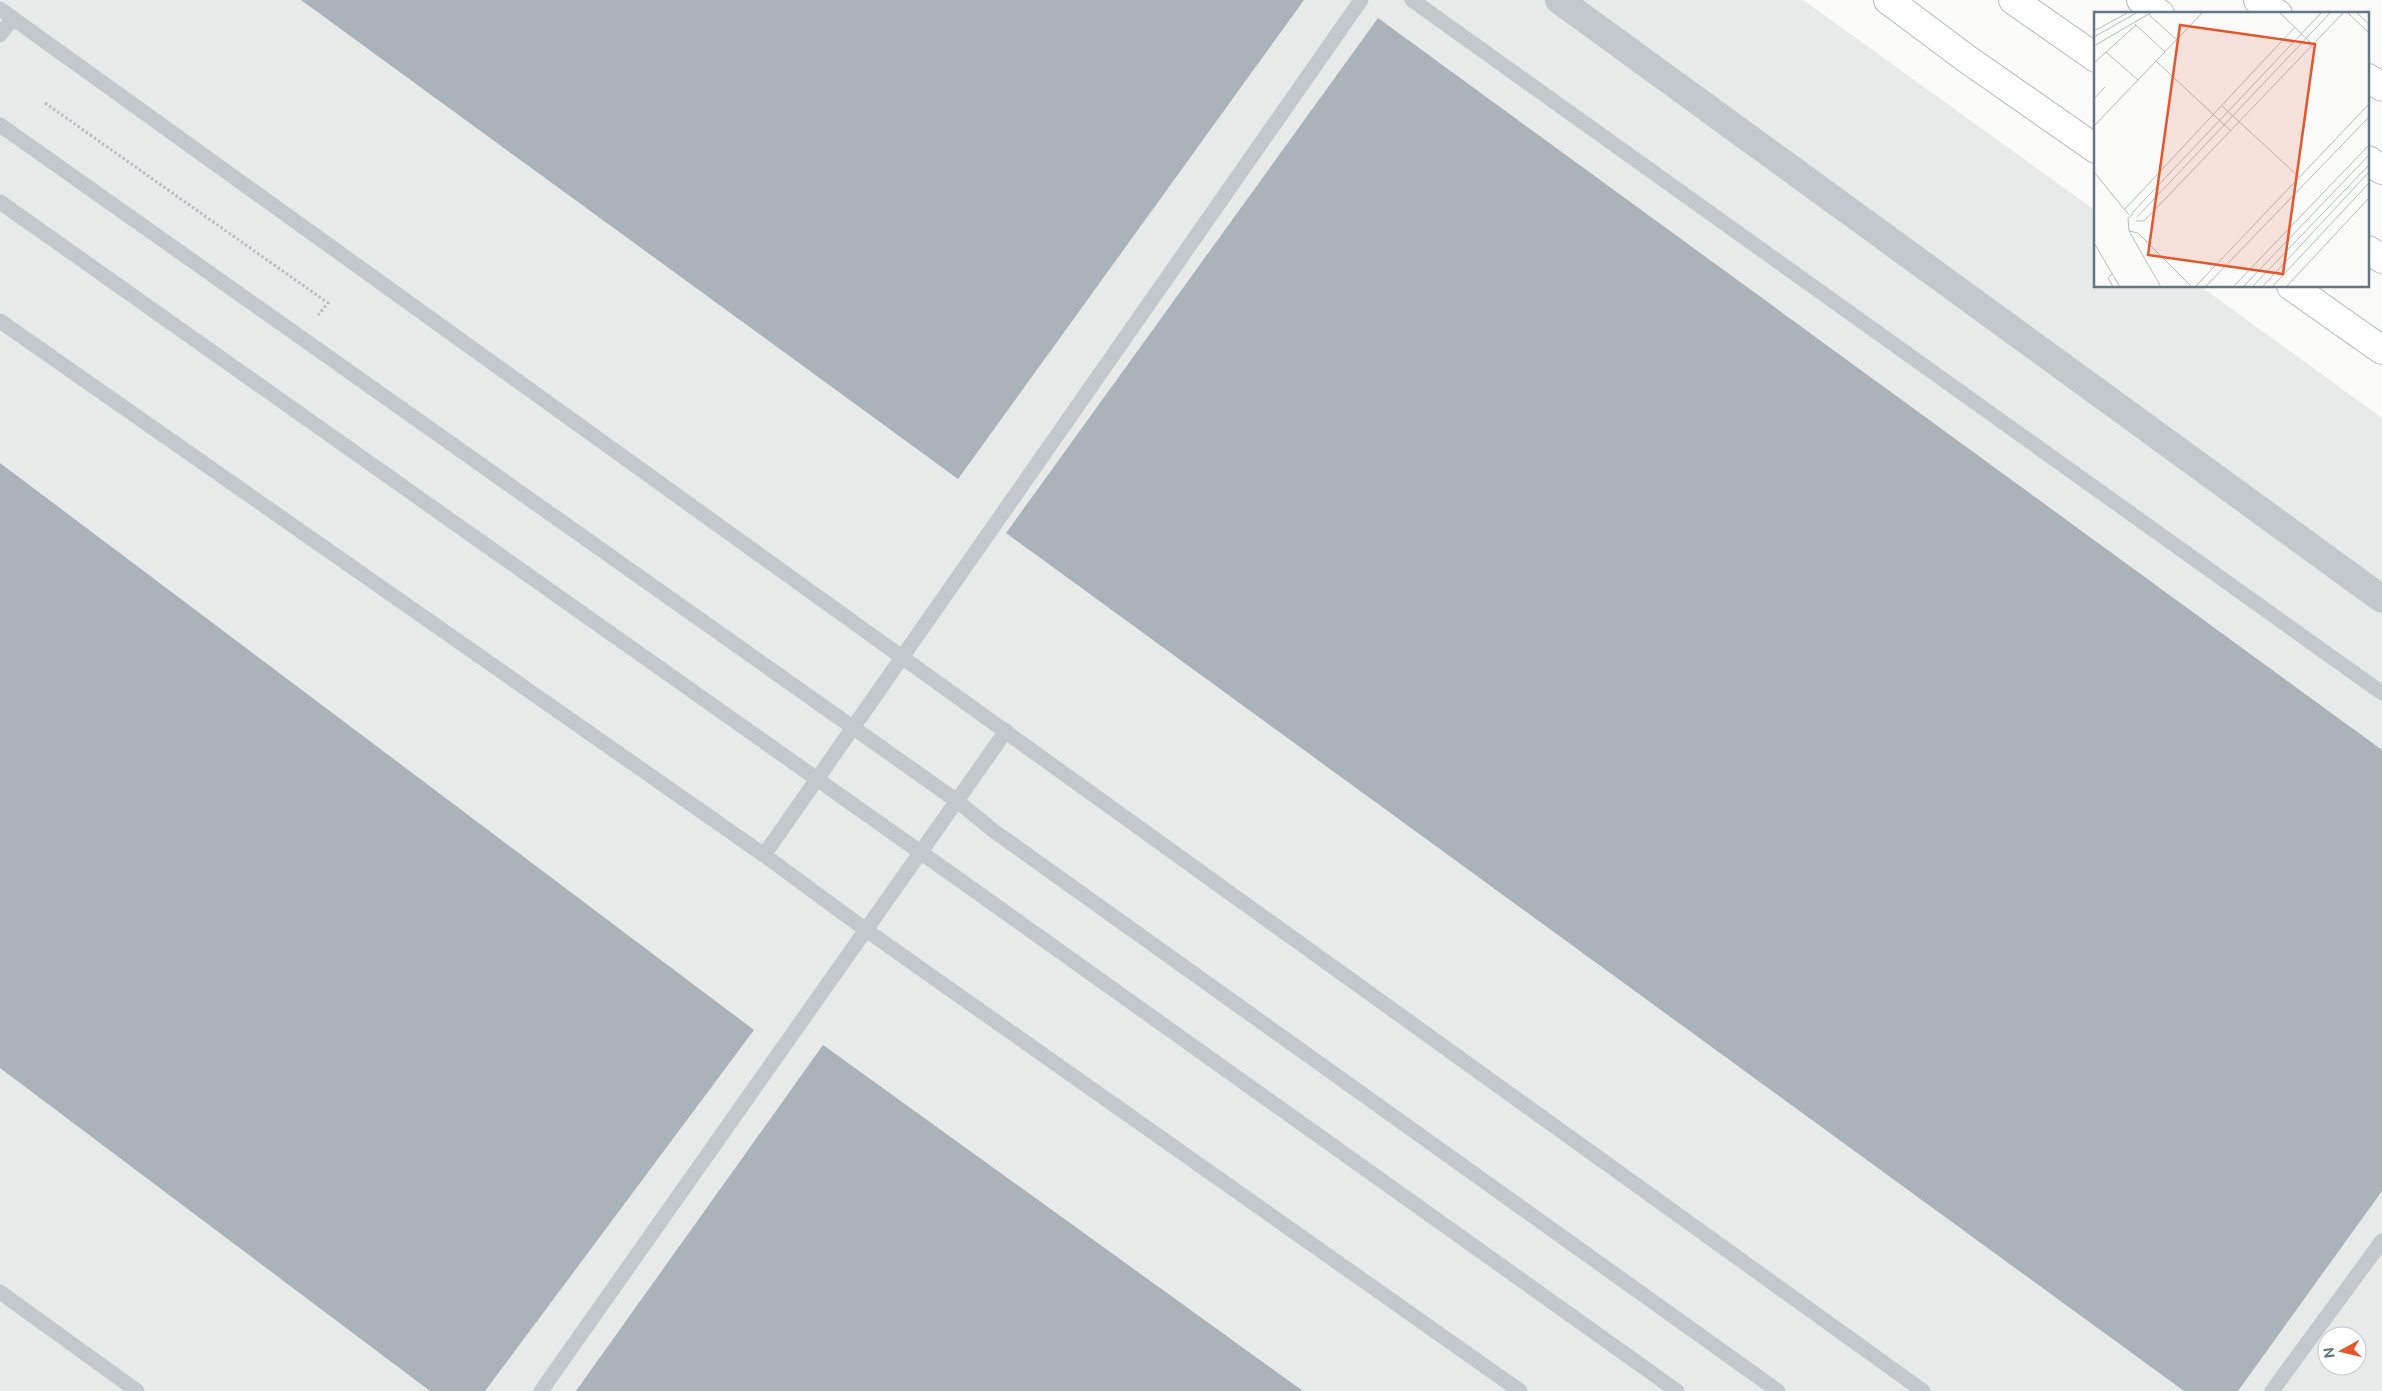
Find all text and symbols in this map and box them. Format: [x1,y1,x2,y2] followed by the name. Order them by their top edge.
[2094,12,2370,288] inset map
[2317,1326,2367,1376] north arrow
[2320,1346,2338,1359] text: N

